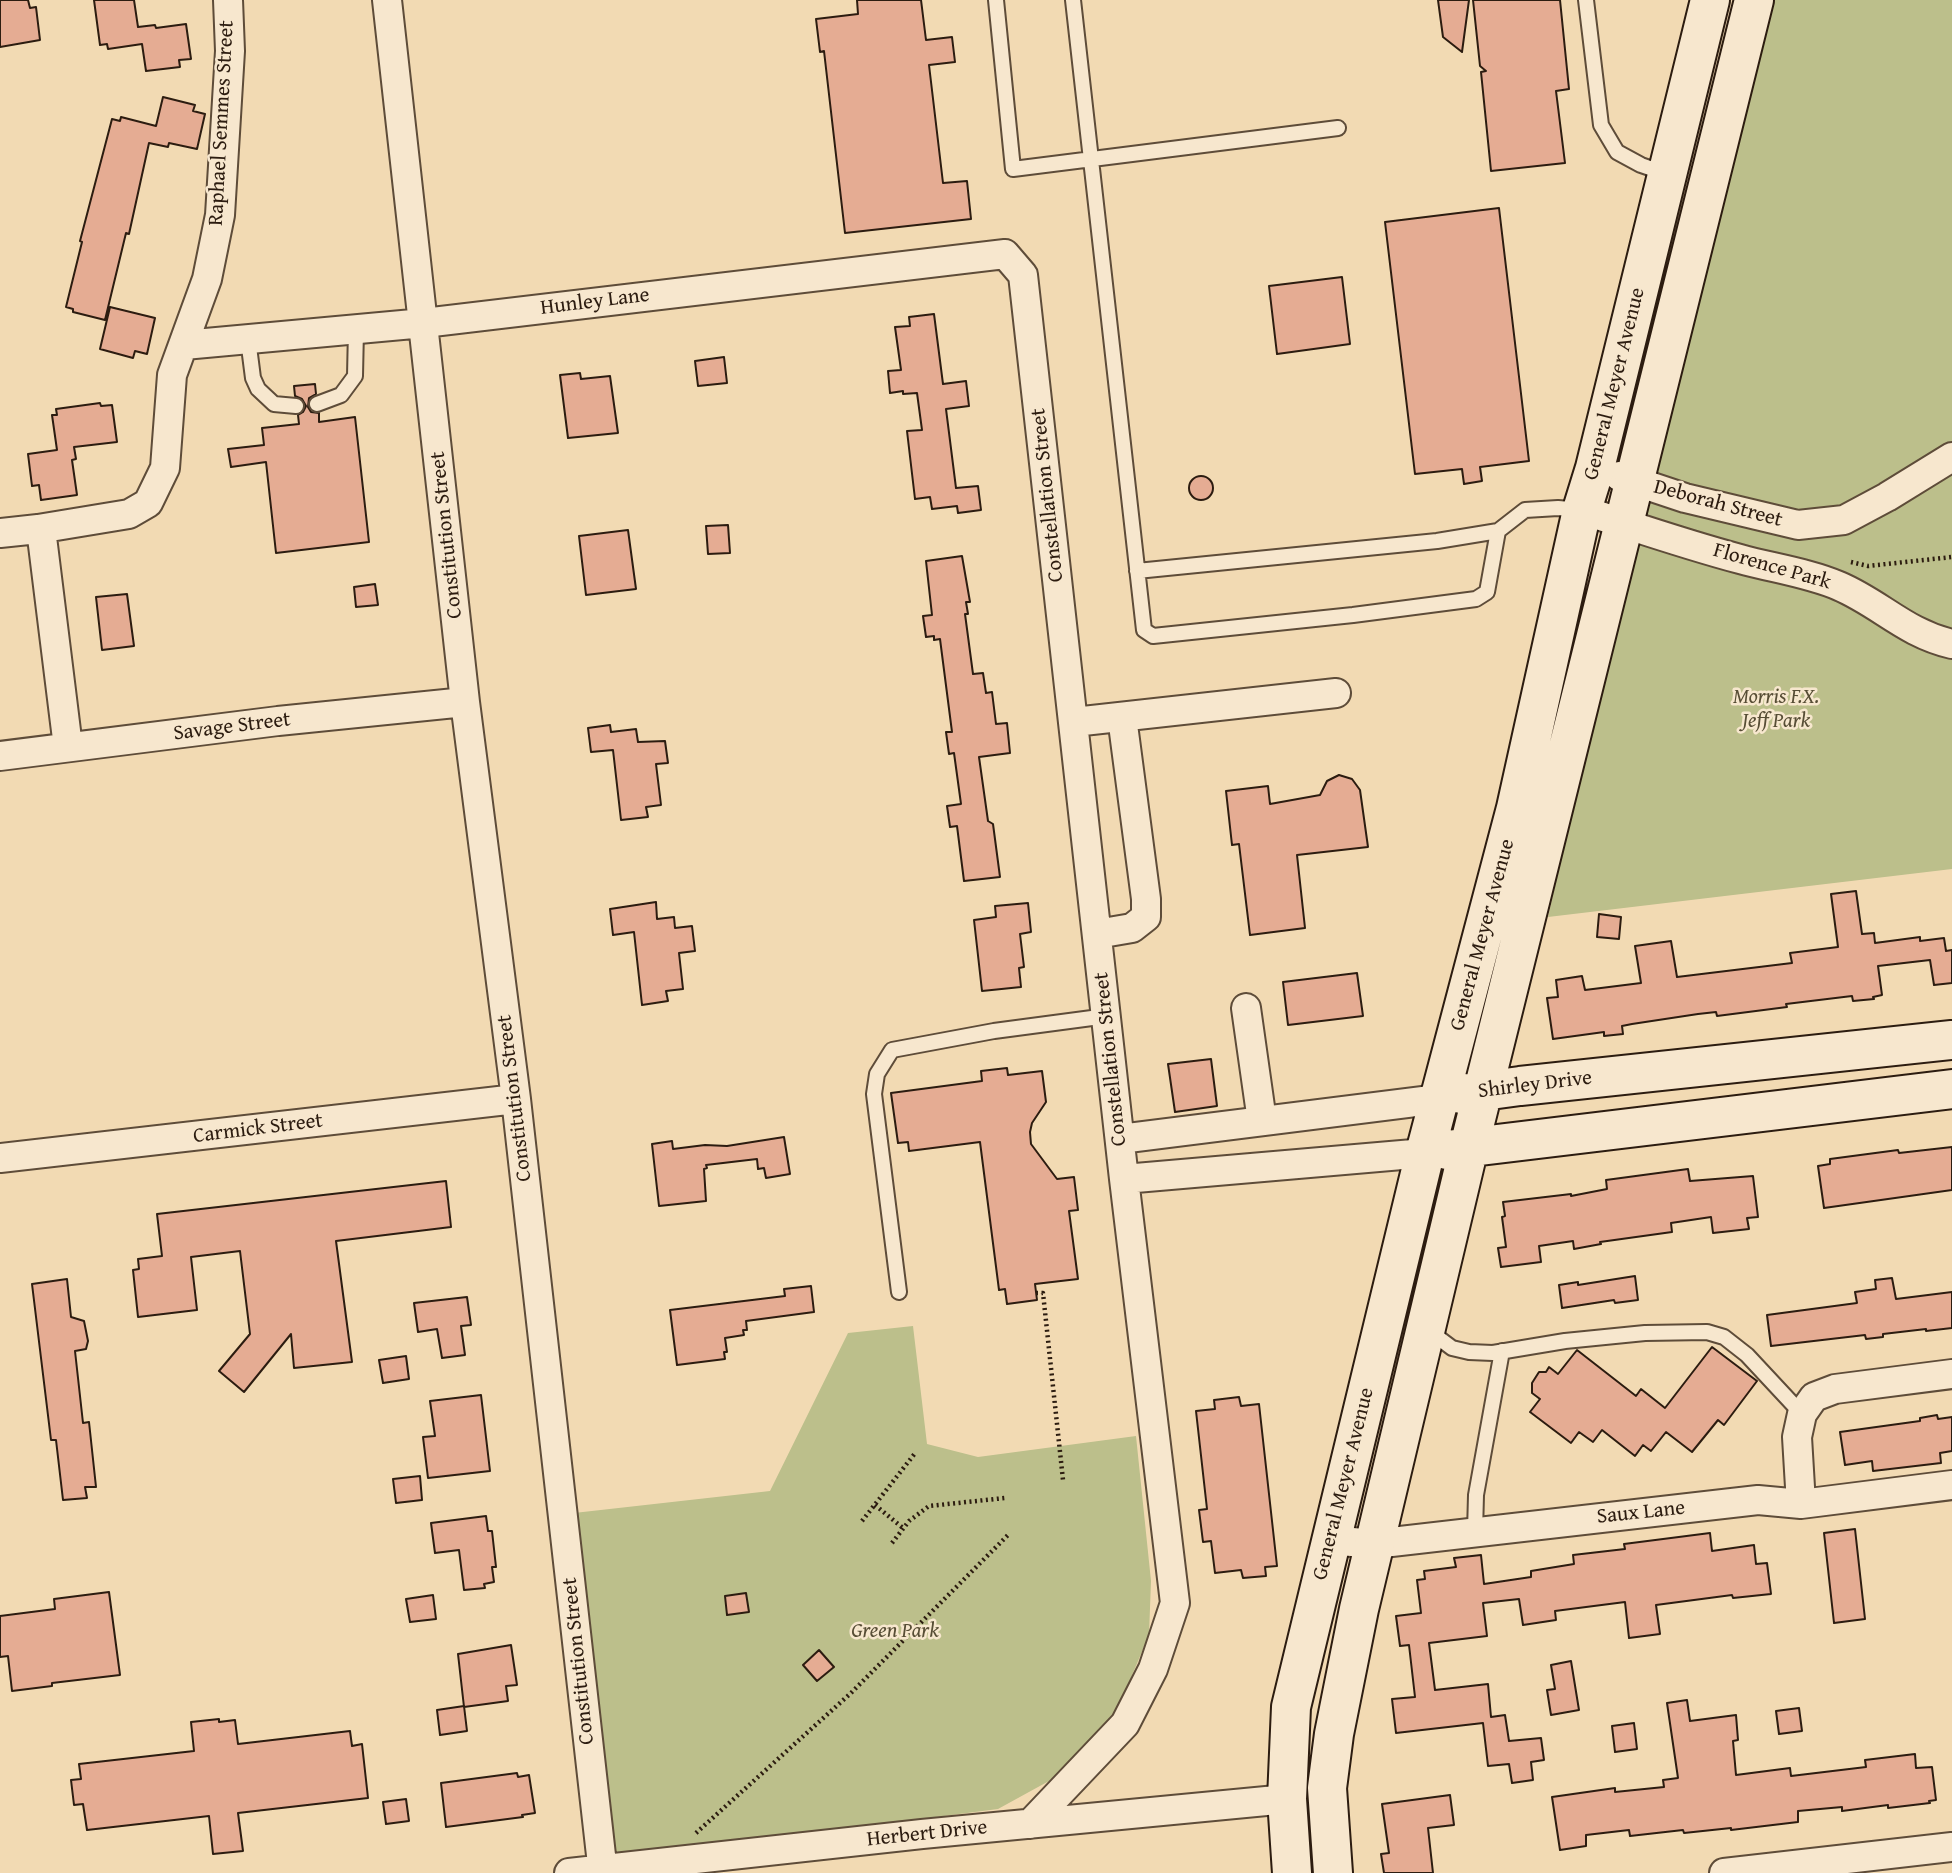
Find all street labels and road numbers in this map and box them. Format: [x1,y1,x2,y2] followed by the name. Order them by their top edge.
[204,20,240,226] street label: Raphael Semmes Street
[539,283,651,321] street label: Hunley Lane
[1579,285,1651,483] street label: General Meyer Avenue
[1026,407,1070,583] street label: Constellation Street
[426,450,468,620] street label: Constitution Street
[1651,475,1785,533] street label: Deborah Street
[1710,538,1834,596] street label: Florence Park
[172,707,292,747] street label: Savage Street
[1445,836,1521,1034] street label: General Meyer Avenue
[1089,971,1133,1147] street label: Constellation Street
[492,1013,538,1183] street label: Constitution Street
[1477,1066,1593,1104] street label: Shirley Drive
[192,1109,324,1149] street label: Carmick Street
[1308,1385,1380,1583] street label: General Meyer Avenue
[1596,1496,1686,1530] street label: Saux Lane
[558,1576,600,1746] street label: Constitution Street
[866,1815,988,1853] street label: Herbert Drive

